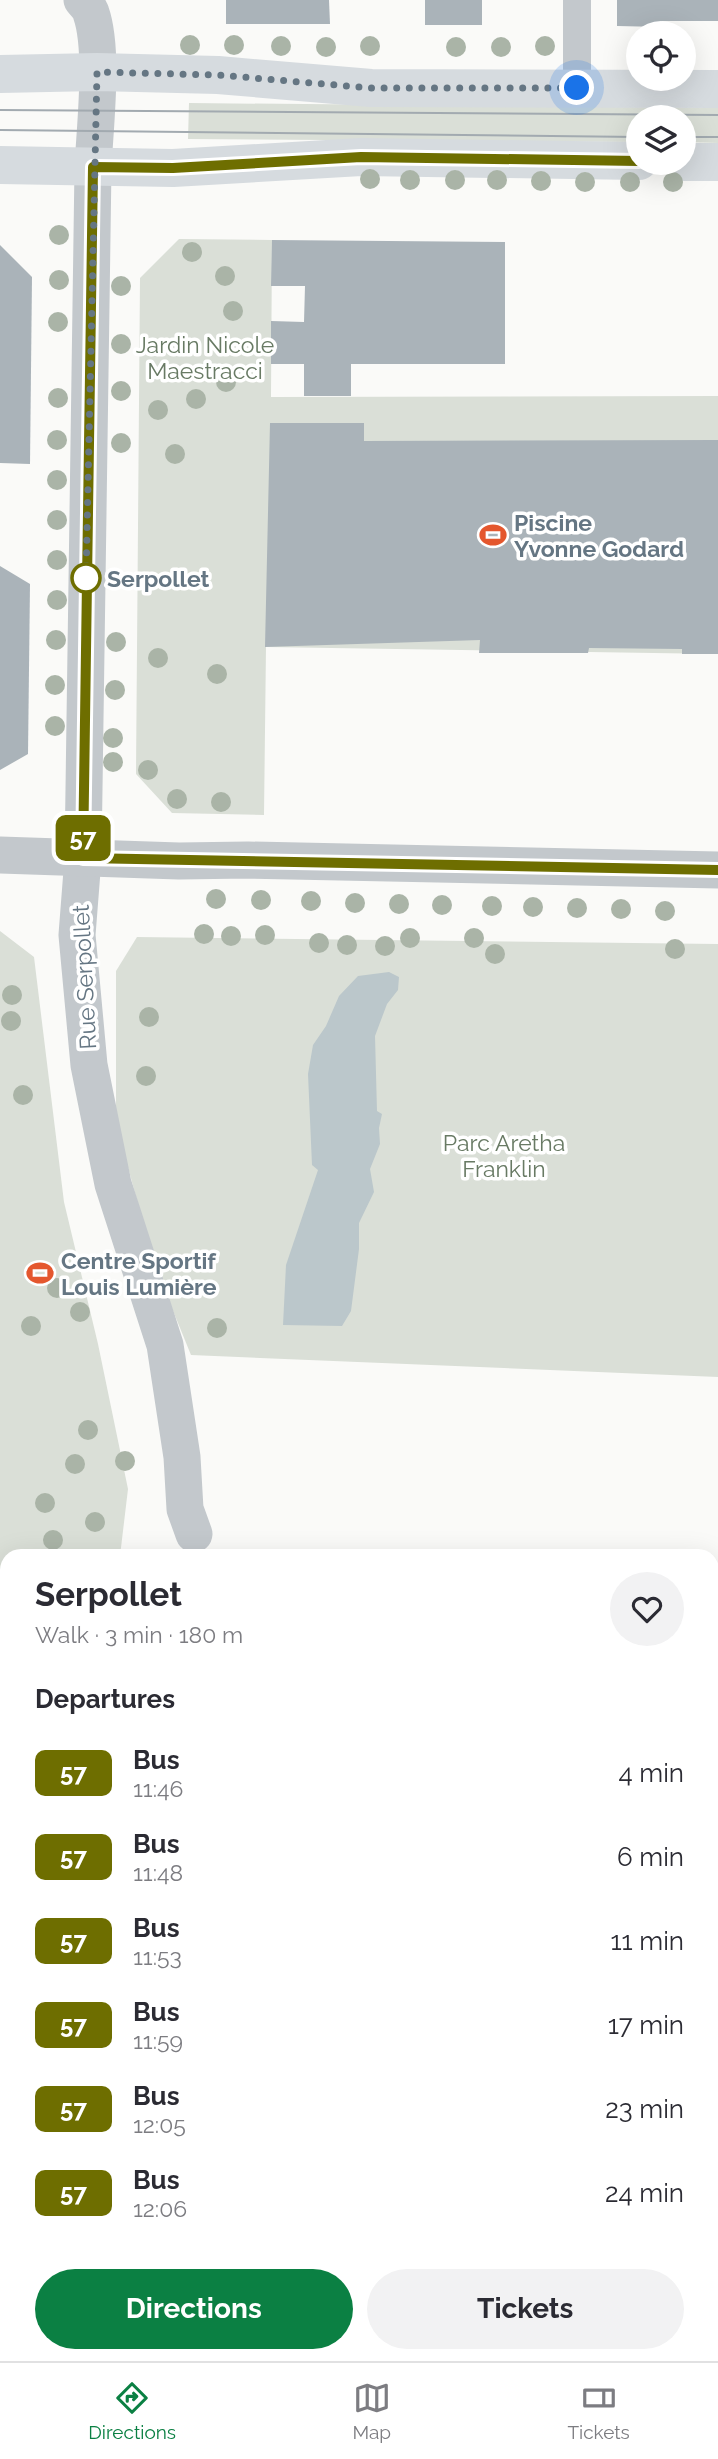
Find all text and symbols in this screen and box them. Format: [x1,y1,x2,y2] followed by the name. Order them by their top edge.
[626,21,696,175] map controls
[626,21,696,91] button: locate
[559,70,594,105] your location
[626,105,696,175] button: layers
[136,331,274,384] park label: Jardin Nicole Maestracci
[514,509,684,562] place label: Piscine Yvonne Godard
[478,520,508,550] sports icon: Piscine Yvonne Godard
[71,563,101,593] marker: Serpollet
[107,565,210,592] place label: Serpollet
[52,815,114,861] line badge: 57
[70,823,96,852] text: 57
[67,904,101,1050] street label: Rue Serpollet
[443,1129,565,1182] park label: Parc Aretha Franklin
[61,1247,217,1300] place label: Centre Sportif Louis Lumière
[25,1258,55,1288] sports icon: Centre Sportif Louis Lumière
[610,1572,684,1646] button: heart
[35,1575,182,1614] text: Serpollet
[35,1621,243,1648] text: Walk · 3 min · 180 m
[35,1684,175,1714] text: Departures
[133,1745,180,1775] text: Bus
[60,1758,87,1787] text: 57
[618,1758,684,1788] text: 4 min
[133,1775,183,1802] text: 11:46
[133,1829,180,1859] text: Bus
[60,1842,87,1871] text: 57
[617,1842,684,1872] text: 6 min
[133,1859,183,1886] text: 11:48
[133,1913,180,1943] text: Bus
[60,1926,87,1955] text: 57
[610,1926,684,1956] text: 11 min
[133,1943,182,1970] text: 11:53
[133,1997,180,2027] text: Bus
[60,2010,87,2039] text: 57
[608,2010,684,2040] text: 17 min
[133,2027,183,2054] text: 11:59
[133,2081,180,2111] text: Bus
[60,2094,87,2123] text: 57
[605,2094,684,2124] text: 23 min
[133,2111,186,2138] text: 12:05
[133,2165,180,2195] text: Bus
[60,2178,87,2207] text: 57
[605,2178,684,2208] text: 24 min
[133,2195,187,2222] text: 12:06
[35,2269,353,2349] button: Directions
[367,2269,684,2349] button: Tickets
[88,2379,176,2443] tab: Directions
[352,2379,391,2443] tab: Map
[567,2379,630,2443] tab: Tickets

